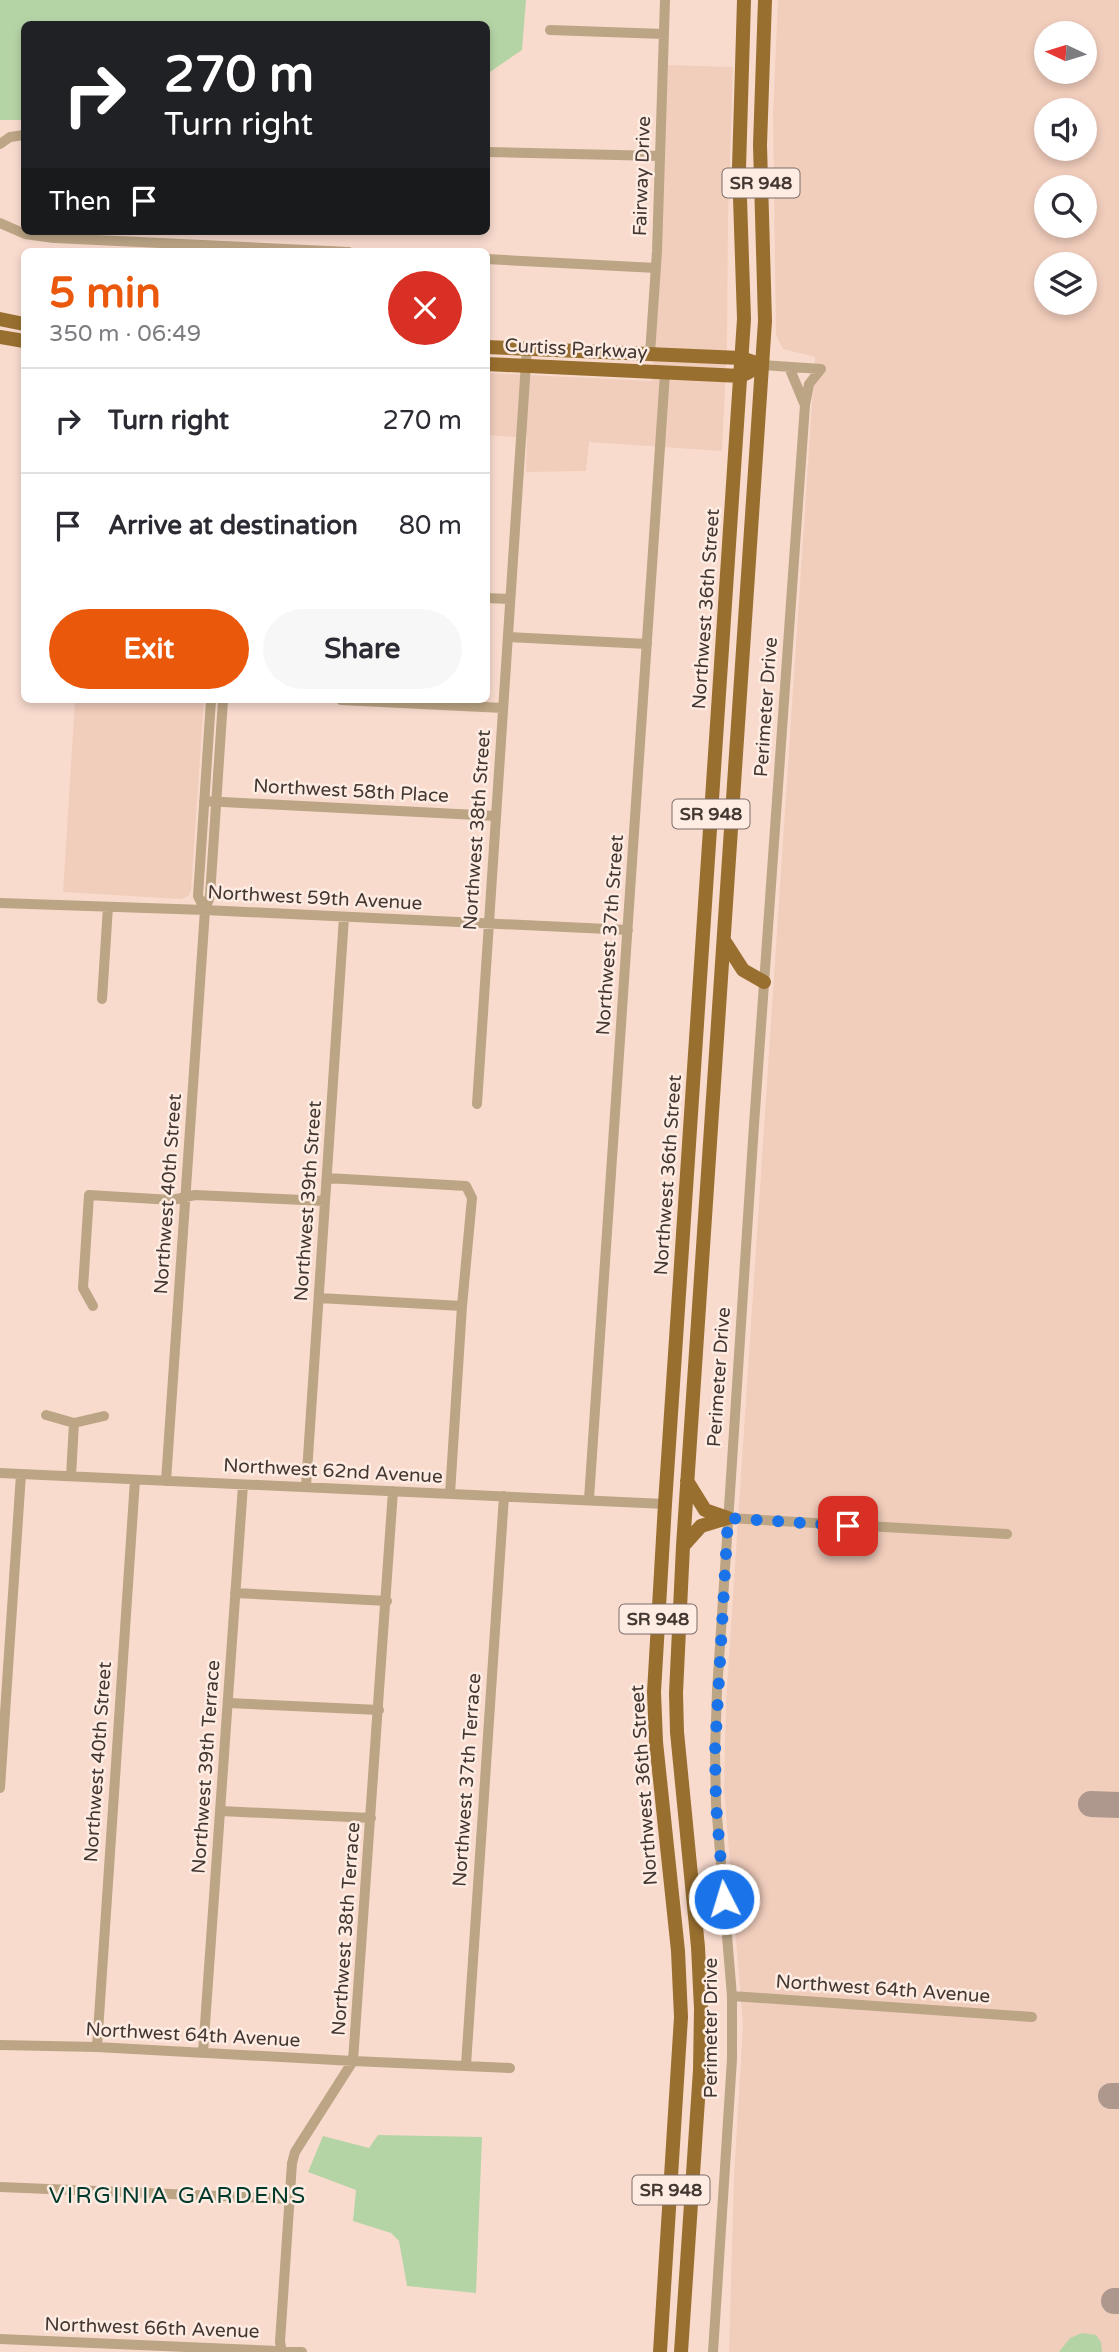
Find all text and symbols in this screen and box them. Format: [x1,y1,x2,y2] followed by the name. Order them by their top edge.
[1034,21,1097,84] north arrow
[1034,21,1097,315] map controls
[164,46,314,105] text: 270 m
[49,49,140,140] icon: right
[1034,98,1097,161] button: sound
[164,106,313,144] text: Turn right
[629,116,655,236] street label: Fairway Drive
[722,168,800,198] road number: SR 948
[1034,175,1097,238] button: search
[125,182,163,220] icon: arrive
[49,186,111,217] text: Then
[1034,252,1097,315] button: layers
[49,268,161,319] text: 5 min
[388,271,462,345] button: close
[49,320,201,348] text: 350 m · 06:49
[504,334,648,364] street label: Curtiss Parkway
[49,402,87,440] icon: right
[108,405,229,436] text: Turn right
[382,405,462,436] text: 270 m
[49,507,87,545] icon: arrive
[688,508,724,710] street label: Northwest 36th Street
[108,510,358,541] text: Arrive at destination
[399,510,462,541] text: 80 m
[49,609,249,689] button: Exit
[263,609,462,689] button: Share
[750,636,782,778] street label: Perimeter Drive
[459,729,495,931] street label: Northwest 38th Street
[253,775,449,807] street label: Northwest 58th Place
[672,800,750,828] road number: SR 948
[592,834,628,1036] street label: Northwest 37th Street
[207,881,423,915] street label: Northwest 59th Avenue
[650,1074,686,1276] street label: Northwest 36th Street
[150,1093,186,1295] street label: Northwest 40th Street
[290,1100,326,1302] street label: Northwest 39th Street
[703,1306,735,1448] street label: Perimeter Drive
[223,1454,443,1488] street label: Northwest 62nd Avenue
[818,1496,878,1556] pin
[829,1507,867,1545] icon: arrive
[620,1604,696,1634] road number: SR 948
[188,1659,224,1875] street label: Northwest 39th Terrace
[80,1661,116,1863] street label: Northwest 40th Street
[449,1672,485,1888] street label: Northwest 37th Terrace
[626,1684,662,1886] street label: Northwest 36th Street
[328,1821,364,2037] street label: Northwest 38th Terrace
[687,1862,761,1936] position arrow
[700,1958,722,2098] street label: Perimeter Drive
[775,1971,991,2007] street label: Northwest 64th Avenue
[85,2018,301,2052] street label: Northwest 64th Avenue
[632,2176,710,2204] road number: SR 948
[49,2182,307,2210] district label: VIRGINIA GARDENS
[44,2313,260,2343] street label: Northwest 66th Avenue

